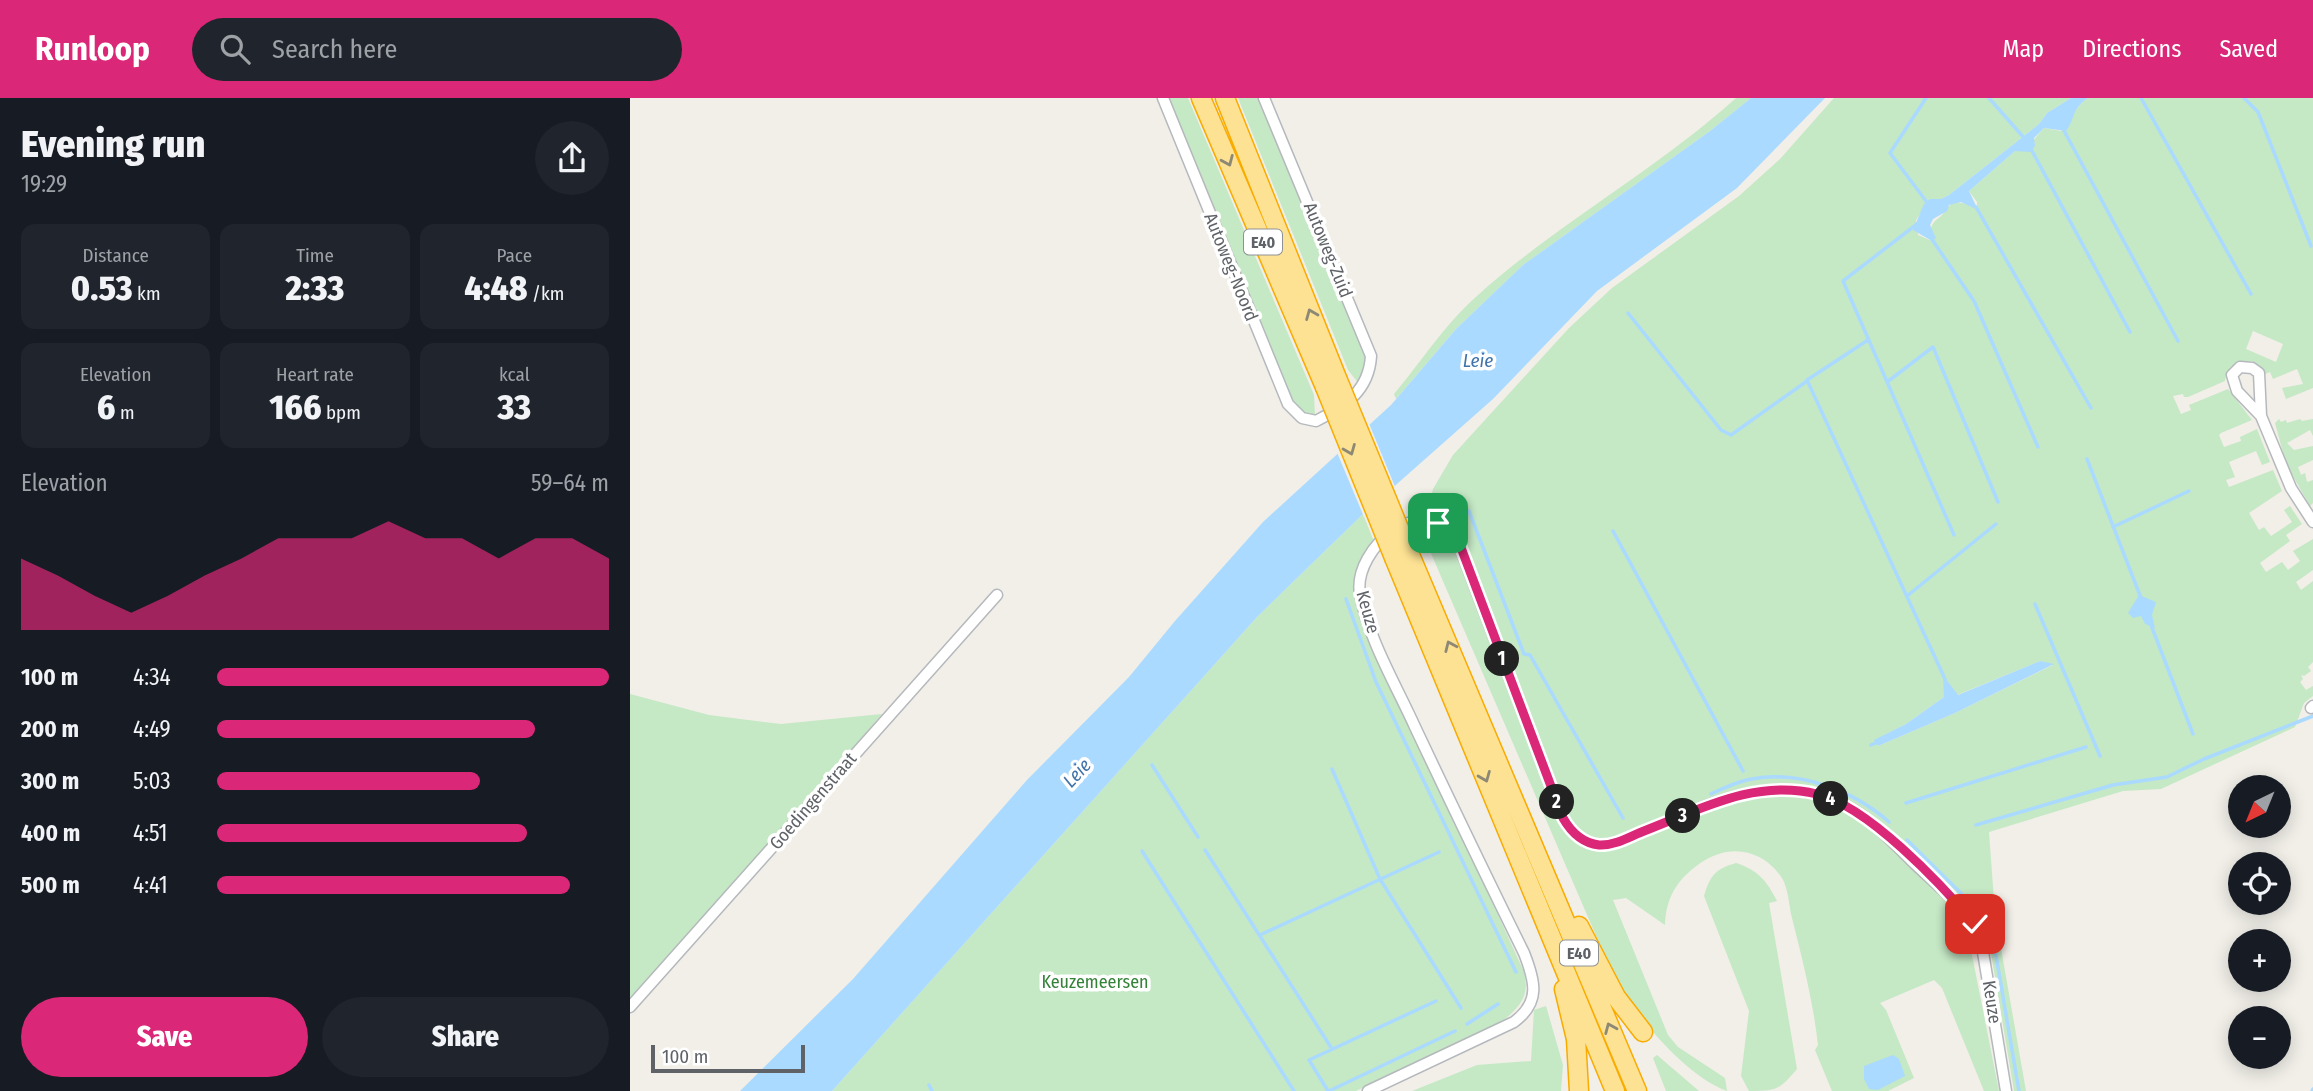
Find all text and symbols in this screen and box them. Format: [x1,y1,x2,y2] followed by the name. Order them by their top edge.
[192,18,682,81] search box
[35,29,150,69] text: Runloop
[216,30,254,68] icon: search
[272,34,397,65] text: Search here
[2003,35,2044,63] text: Map
[2082,35,2181,63] text: Directions
[2219,35,2278,63] text: Saved
[21,121,205,167] text: Evening run
[535,121,609,195] button: share
[1220,153,1234,166] one-way arrow
[21,170,67,198] text: 19:29
[1299,199,1357,301] street label: Autoweg-Zuid
[1199,210,1263,324] street label: Autoweg-Noord
[1244,230,1282,254] road number: E40
[82,244,149,267] text: Distance
[296,244,334,267] text: Time
[497,244,532,267] text: Pace
[71,267,133,309] text: 0.53
[286,267,344,309] text: 2:33
[464,267,528,309] text: 4:48
[133,282,161,305] text: km
[528,282,564,305] text: /km
[1306,309,1320,321] one-way arrow
[1463,349,1493,372] water label: Leie
[80,363,151,386] text: Elevation
[276,363,354,386] text: Heart rate
[499,363,530,386] text: kcal
[97,386,115,428] text: 6
[269,386,322,428] text: 166
[498,386,531,428] text: 33
[115,401,135,424] text: m
[322,401,361,424] text: bpm
[1342,443,1356,455] one-way arrow
[21,469,108,497] text: Elevation
[531,469,609,497] text: 59–64 m
[1408,493,1468,553] pin
[1419,504,1457,542] icon: arrive
[1351,588,1385,636] street label: Keuze
[1444,641,1458,653] one-way arrow
[1484,642,1520,676] pin: 1
[1497,647,1506,670] text: 1
[21,663,78,691] text: 100 m
[133,663,171,691] text: 4:34
[21,715,79,743] text: 200 m
[133,715,171,743] text: 4:49
[765,748,861,854] street label: Goedingenstraat
[1058,754,1096,792] water label: Leie
[21,767,79,795] text: 300 m
[133,767,171,795] text: 5:03
[1477,770,1491,782] one-way arrow
[2228,775,2291,838] north arrow
[2228,775,2291,1069] map controls
[1814,782,1848,816] pin: 4
[1539,784,1574,820] pin: 2
[1826,787,1835,810] text: 4
[1552,790,1561,813] text: 2
[1666,798,1700,834] pin: 3
[1678,804,1687,827] text: 3
[21,819,80,847] text: 400 m
[133,819,168,847] text: 4:51
[2228,852,2291,915] button: locate
[21,871,80,899] text: 500 m
[133,871,168,899] text: 4:41
[1945,894,2005,954] pin
[1956,905,1994,943] icon: check
[2228,929,2291,992] button: +
[1560,940,1598,966] road number: E40
[1041,971,1149,993] park label: Keuzemeersen
[1978,979,2006,1025] street label: Keuze
[21,997,308,1077] button: Save
[322,997,609,1077] button: Share
[2228,1006,2291,1069] button: −
[1604,1023,1618,1035] one-way arrow
[651,1042,805,1074] scale bar
[662,1045,708,1068] text: 100 m

